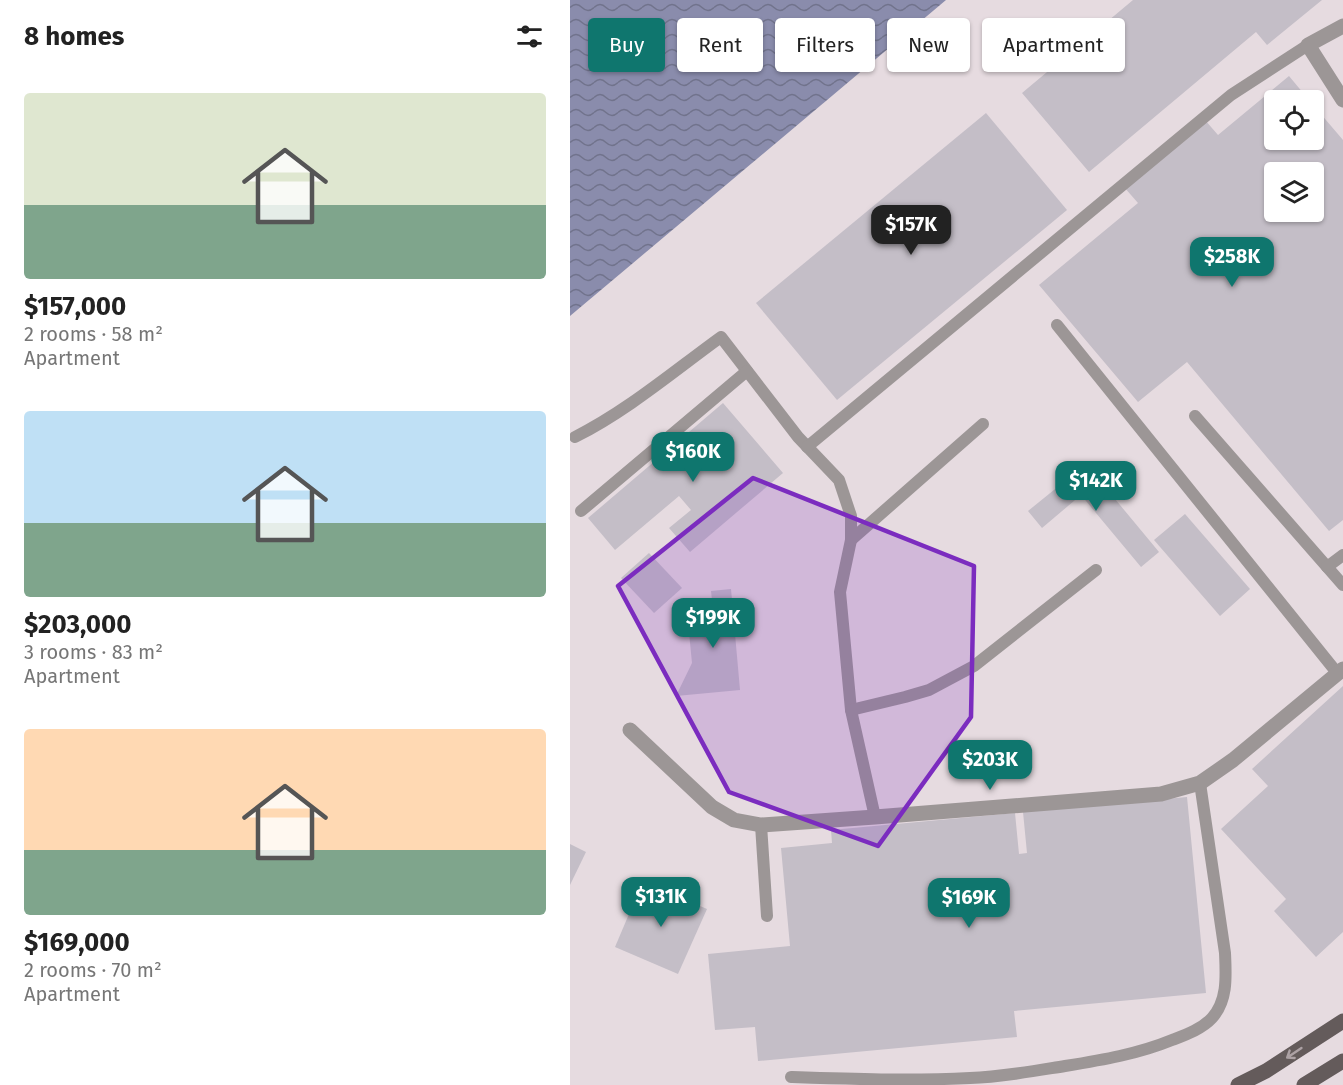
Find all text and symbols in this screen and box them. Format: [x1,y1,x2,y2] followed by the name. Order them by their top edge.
[588,18,665,72] chip: Buy
[677,18,763,72] chip: Rent
[775,18,875,72] chip: Filters
[887,18,970,72] chip: New
[982,18,1125,72] chip: Apartment
[513,20,546,53] icon: filters
[24,21,124,52] text: 8 homes
[1264,90,1324,222] map controls
[1264,90,1324,150] button: locate
[231,132,339,240] icon: home
[1264,162,1324,222] button: layers
[869,205,953,256] pin: $157K
[885,212,937,236] text: $157K
[1190,237,1274,288] pin: $258K
[1204,244,1260,268] text: $258K
[24,291,126,322] text: $157,000
[24,322,163,346] text: 2 rooms · 58 m²
[24,346,120,370] text: Apartment
[651,432,735,483] pin: $160K
[665,439,721,463] text: $160K
[231,450,339,558] icon: home
[1054,461,1138,512] pin: $142K
[1069,468,1123,492] text: $142K
[671,598,755,649] pin: $199K
[686,605,740,629] text: $199K
[24,609,131,640] text: $203,000
[24,640,163,664] text: 3 rooms · 83 m²
[24,664,120,688] text: Apartment
[948,740,1032,791] pin: $203K
[962,747,1018,771] text: $203K
[231,768,339,876] icon: home
[619,877,703,928] pin: $131K
[927,878,1011,929] pin: $169K
[635,884,687,908] text: $131K
[942,885,996,909] text: $169K
[24,927,130,958] text: $169,000
[24,958,162,982] text: 2 rooms · 70 m²
[24,982,120,1006] text: Apartment
[1286,1047,1303,1059] one-way arrow

